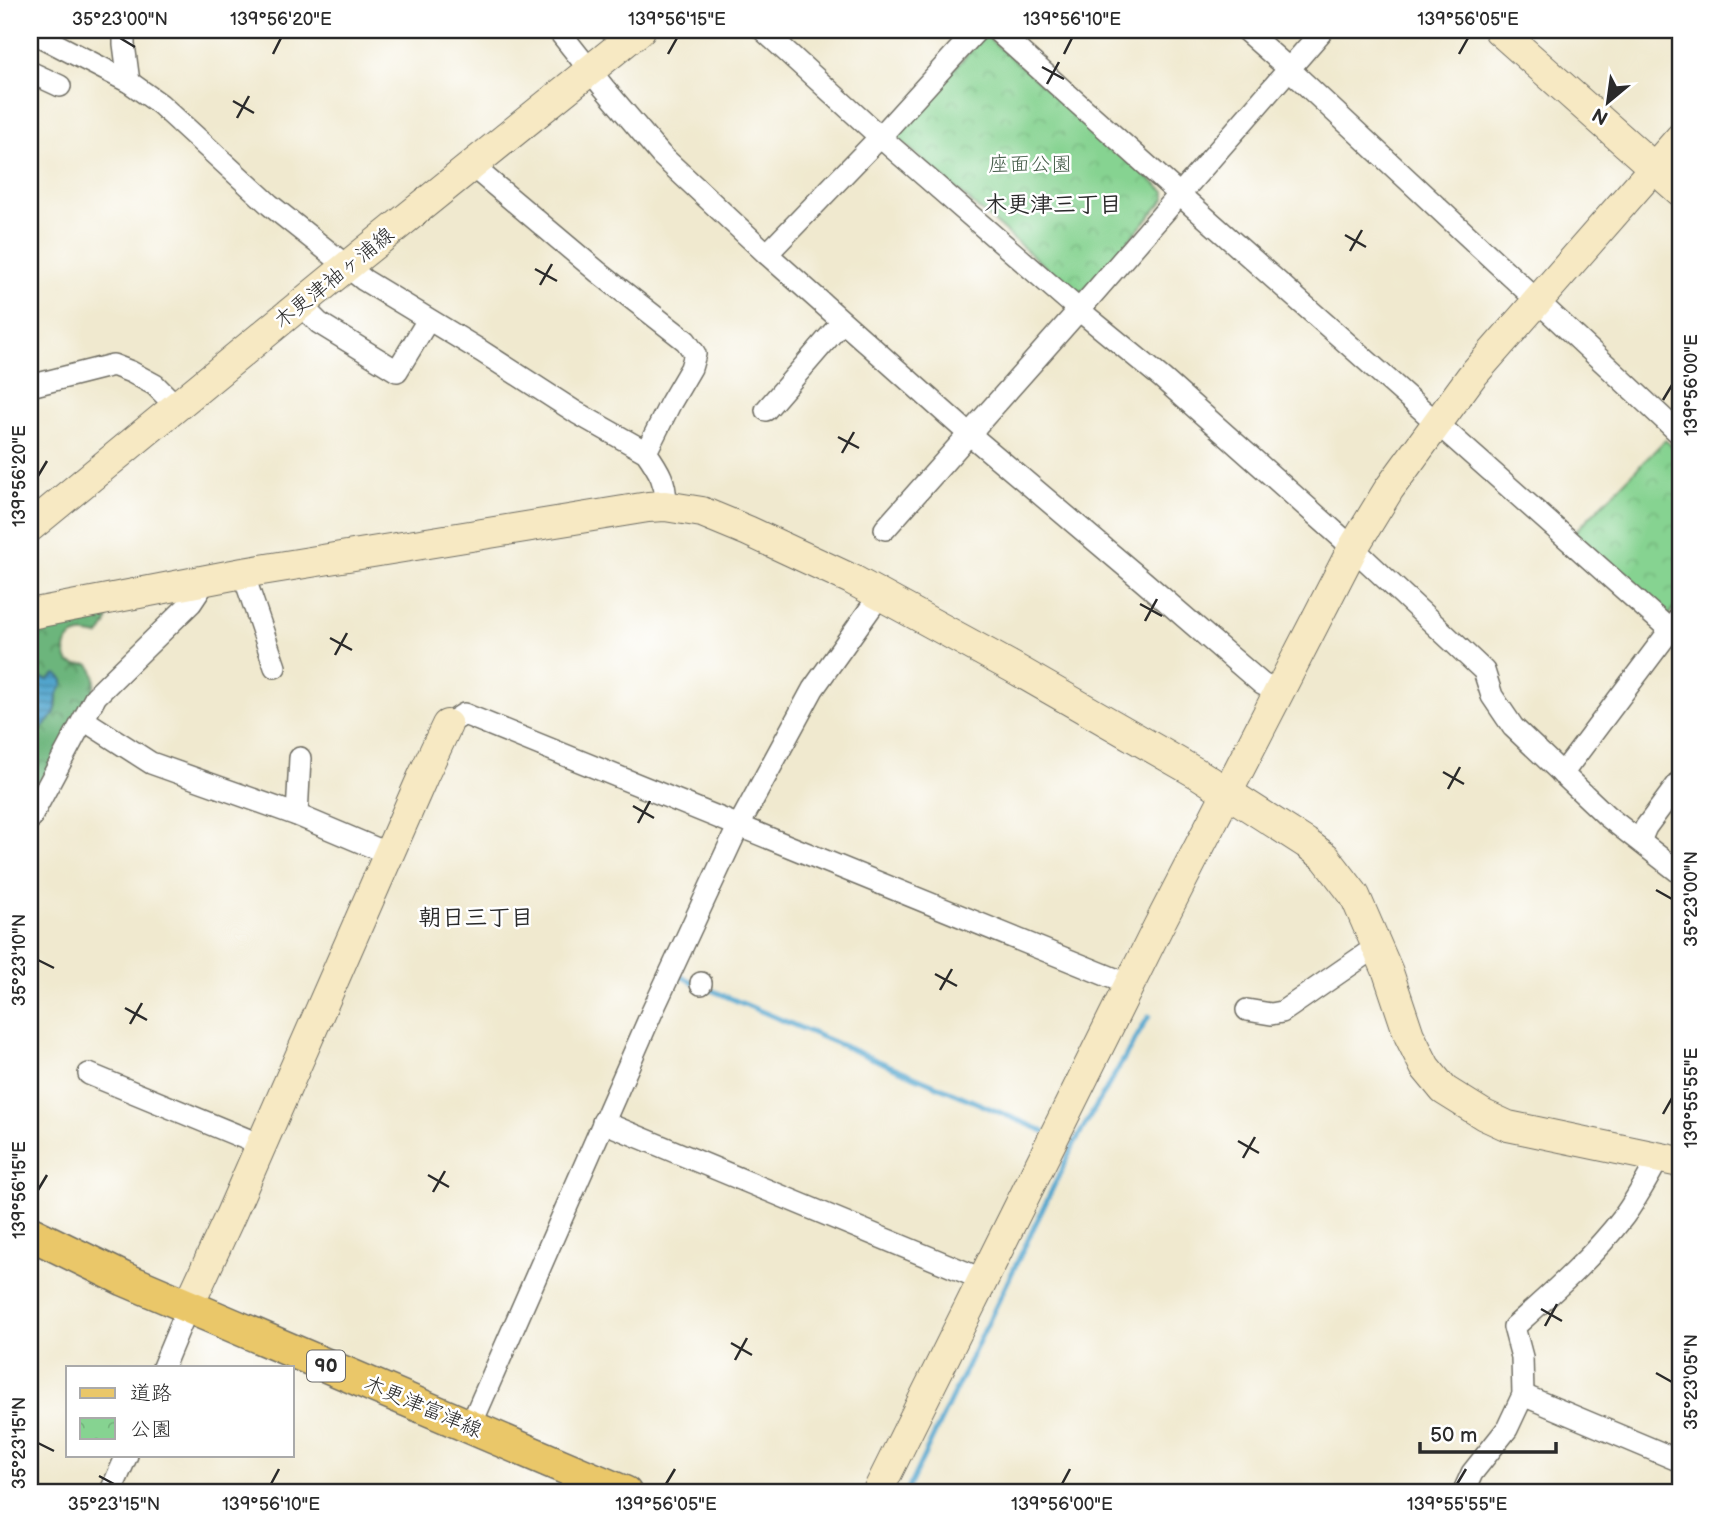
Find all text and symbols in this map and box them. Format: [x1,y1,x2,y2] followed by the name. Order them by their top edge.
[72,9,168,30] text: 35°23'00"N
[230,9,332,30] text: 139°56'20"E
[628,9,726,30] text: 139°56'15"E
[1023,9,1121,30] text: 139°56'10"E
[1417,9,1519,30] text: 139°56'05"E
[1574,66,1644,136] north arrow
[1589,102,1612,129] text: N
[988,152,1072,177] park label: 座面公園
[984,191,1122,219] district label: 木更津三丁目
[269,222,399,334] street label: 木更津袖ヶ浦線
[1681,334,1702,436] text: 139°56'00"E
[9,425,30,527] text: 139°56'20"E
[1681,851,1702,947] text: 35°23'00"N
[419,904,534,932] district label: 朝日三丁目
[9,914,30,1006] text: 35°23'10"N
[1681,1048,1702,1148] text: 139°55'55"E
[9,1141,30,1239] text: 139°56'15"E
[1681,1334,1702,1430] text: 35°23'05"N
[307,1350,345,1382] road number: 90
[66,1366,294,1456] legend
[360,1371,486,1443] street label: 木更津富津線
[130,1381,172,1406] text: 道路
[9,1397,30,1489] text: 35°23'15"N
[1420,1411,1556,1455] scale bar
[130,1417,172,1442] text: 公園
[1430,1423,1477,1448] text: 50 m
[68,1494,160,1515] text: 35°23'15"N
[222,1494,320,1515] text: 139°56'10"E
[615,1494,717,1515] text: 139°56'05"E
[1011,1494,1113,1515] text: 139°56'00"E
[1407,1494,1507,1515] text: 139°55'55"E

